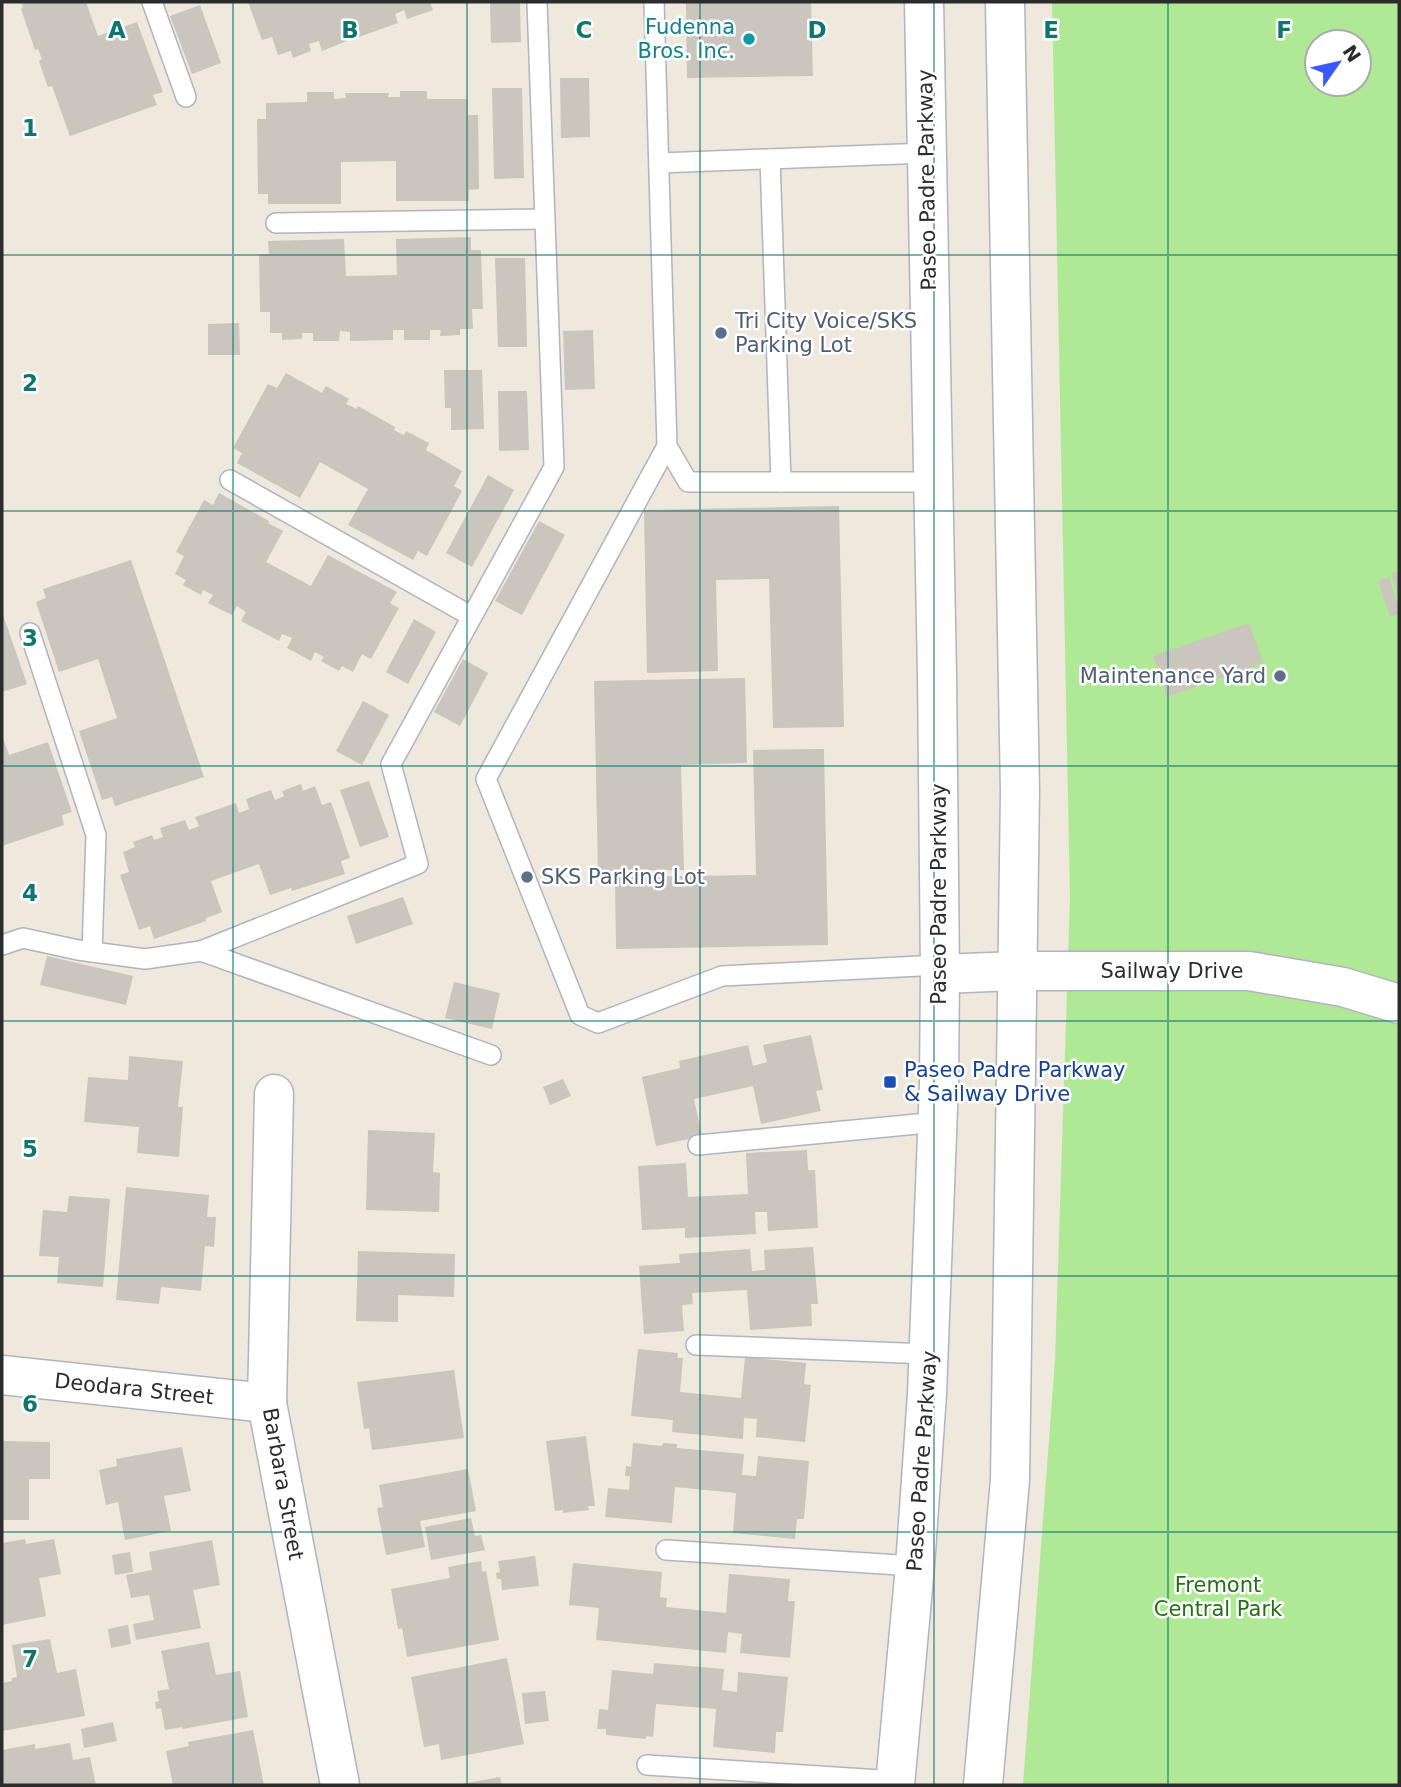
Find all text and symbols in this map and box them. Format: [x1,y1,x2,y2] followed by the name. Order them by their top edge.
[638,15,735,63] place label: Fudenna Bros. Inc.
[108,17,126,43] text: A
[341,17,359,43] text: B
[576,17,592,43] text: C
[807,17,827,43] text: D
[1043,17,1059,43] text: E
[1276,17,1292,43] text: F
[1303,28,1373,98] north arrow
[741,31,757,47] marker: Fudenna Bros. Inc.
[1339,41,1366,66] text: N
[913,69,941,291] street label: Paseo Padre Parkway
[22,115,38,141] text: 1
[734,309,917,357] place label: Tri City Voice/SKS Parking Lot
[713,325,729,341] marker: Tri City Voice/SKS Parking Lot
[22,370,38,396] text: 2
[22,625,38,651] text: 3
[1080,664,1266,688] place label: Maintenance Yard
[1272,668,1288,684] marker: Maintenance Yard
[927,783,951,1005] street label: Paseo Padre Parkway
[541,865,705,889] place label: SKS Parking Lot
[519,869,535,885] marker: SKS Parking Lot
[22,880,38,906] text: 4
[1100,959,1244,983] street label: Sailway Drive
[904,1058,1126,1106] place label: Paseo Padre Parkway & Sailway Drive
[882,1074,898,1090] marker: Paseo Padre Parkway & Sailway Drive
[22,1136,38,1162] text: 5
[902,1350,942,1572] street label: Paseo Padre Parkway
[53,1369,215,1409] street label: Deodara Street
[22,1391,38,1417] text: 6
[258,1406,308,1562] street label: Barbara Street
[1154,1573,1283,1621] park label: Fremont Central Park
[22,1646,38,1672] text: 7

